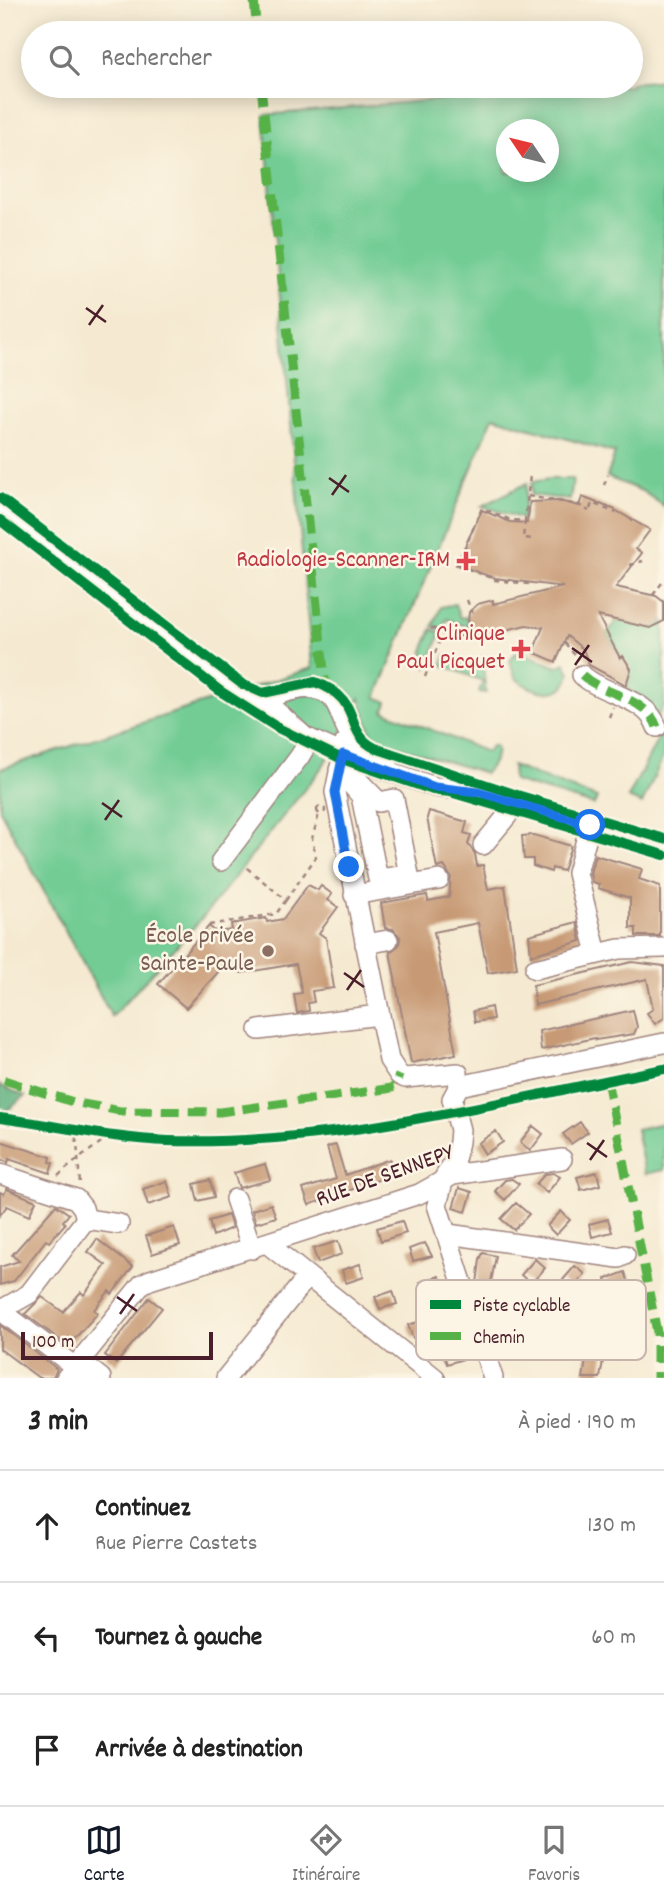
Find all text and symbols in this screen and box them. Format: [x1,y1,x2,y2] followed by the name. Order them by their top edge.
[21,21,643,98] search box
[45,41,83,79] icon: search
[101,41,212,78] text: Rechercher
[496,119,559,182] north arrow
[236,544,450,578] place label: Radiologie-Scanner-IRM
[456,551,476,571] marker: Radiologie-Scanner-IRM
[396,618,505,680] place label: Clinique Paul Picquet
[511,639,531,659] marker: Clinique Paul Picquet
[574,809,605,840] route start
[333,851,364,882] route end
[140,920,254,982] place label: École privée Sainte-Paule
[260,943,276,959] marker: École privée Sainte-Paule
[311,1136,460,1218] street label: RUE DE SENNEPY
[416,1280,646,1360] legend
[473,1294,570,1321] text: Piste cyclable
[473,1326,525,1353] text: Chemin
[21,1329,214,1361] scale bar
[32,1330,74,1357] text: 100 m
[28,1402,88,1445] text: 3 min
[518,1407,636,1440] text: À pied · 190 m
[95,1491,190,1528] text: Continuez
[28,1507,66,1545] icon: ahead
[587,1510,636,1543] text: 130 m
[95,1528,257,1561] text: Rue Pierre Castets
[28,1619,66,1657] icon: left
[95,1620,262,1657] text: Tournez à gauche
[591,1622,636,1655] text: 60 m
[28,1731,66,1769] icon: arrive
[95,1732,303,1769] text: Arrivée à destination
[84,1821,125,1890] tab: Carte
[292,1821,360,1890] tab: Itinéraire
[528,1821,580,1890] tab: Favoris

